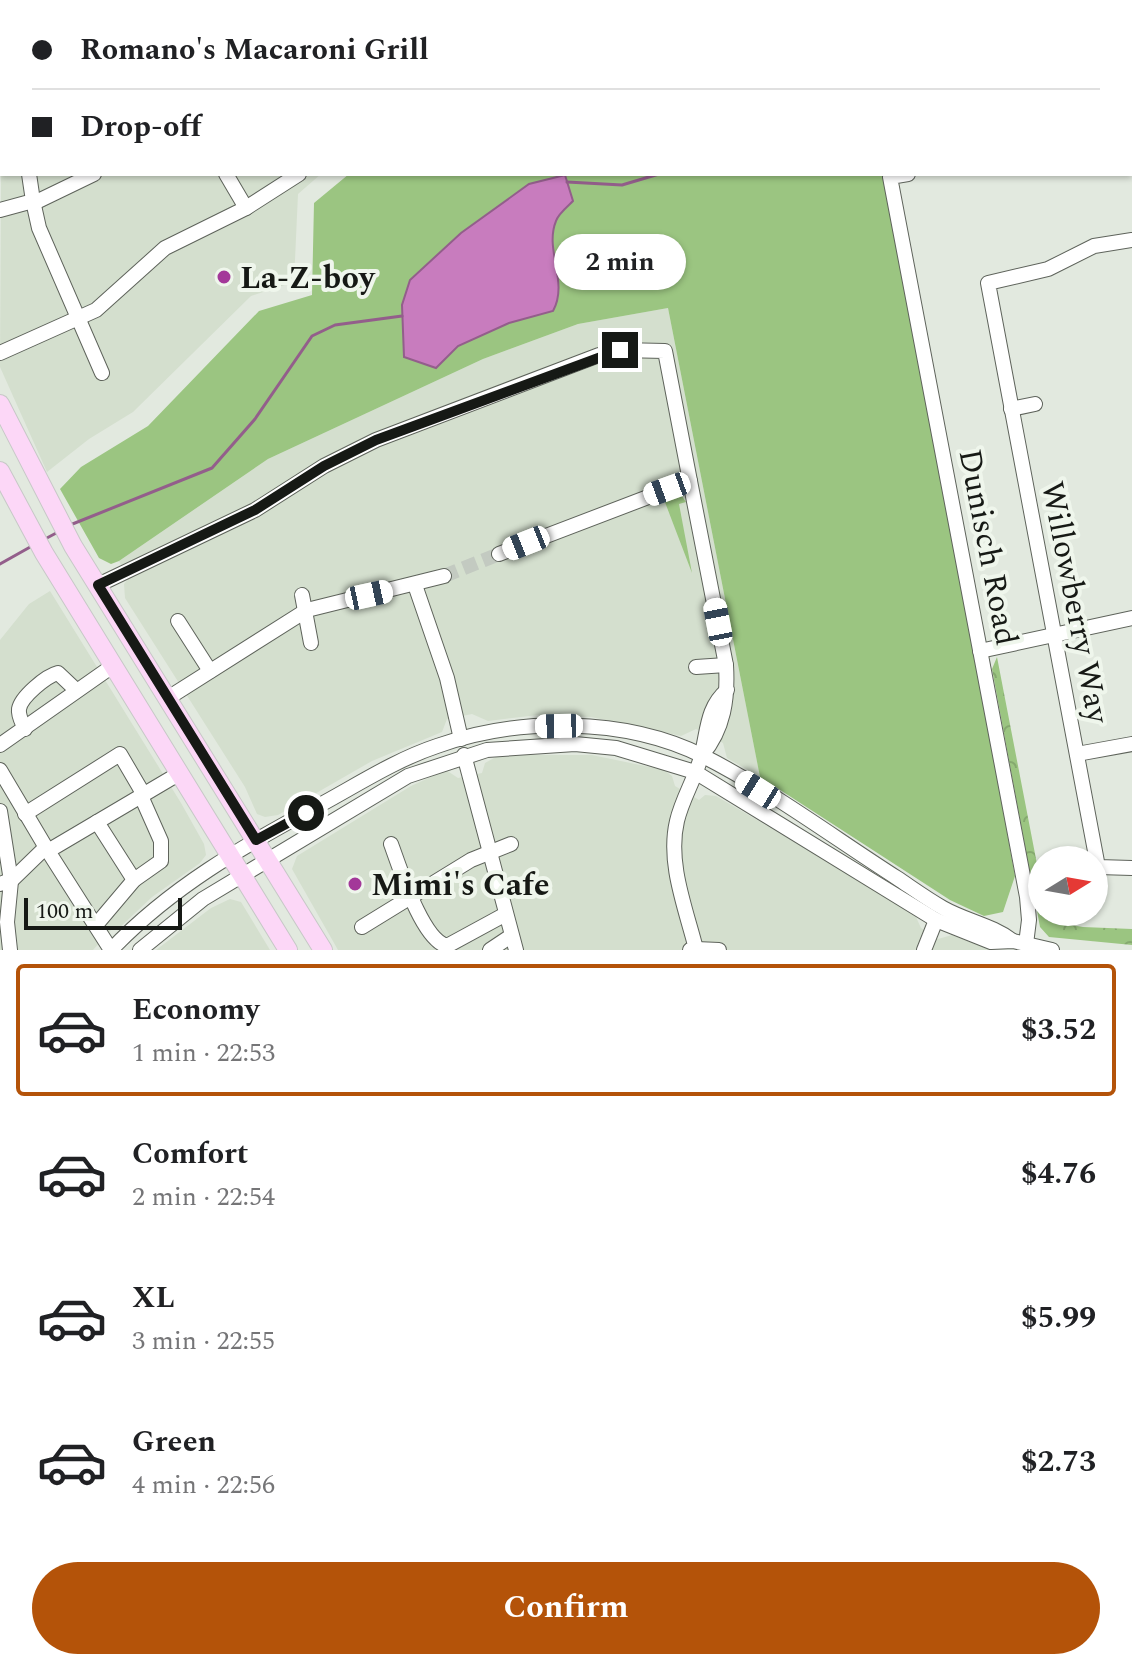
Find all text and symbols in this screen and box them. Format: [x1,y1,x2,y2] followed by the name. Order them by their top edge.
[80,27,429,73] text: Romano's Macaroni Grill
[80,104,201,150] text: Drop-off
[554,234,686,290] callout: 2 min
[585,242,655,282] text: 2 min
[240,254,376,303] place label: La-Z-boy
[215,268,233,286] marker: La-Z-boy
[602,332,638,368] route end
[944,445,1031,650] street label: Dunisch Road
[640,470,694,508] car
[1027,477,1122,729] street label: Willowberry Way
[499,523,553,563] car
[343,578,395,612] car
[702,596,734,648] car
[535,714,583,738] car
[731,767,785,813] car
[288,795,324,831] route start
[1028,846,1108,926] north arrow
[1028,846,1108,926] map controls
[371,861,550,910] place label: Mimi's Cafe
[346,875,364,893] marker: Mimi's Cafe
[24,894,182,930] scale bar
[36,895,93,928] text: 100 m
[132,987,259,1033] text: Economy
[36,994,108,1066] icon: car
[1021,1007,1096,1053] text: $3.52
[132,1033,275,1073] text: 1 min · 22:53
[132,1131,248,1177] text: Comfort
[36,1138,108,1210] icon: car
[1021,1151,1096,1197] text: $4.76
[132,1177,275,1217] text: 2 min · 22:54
[132,1275,175,1321] text: XL
[36,1282,108,1354] icon: car
[1021,1295,1096,1341] text: $5.99
[132,1321,275,1361] text: 3 min · 22:55
[132,1419,216,1465] text: Green
[36,1426,108,1498] icon: car
[1021,1439,1096,1485] text: $2.73
[132,1465,275,1505] text: 4 min · 22:56
[32,1562,1100,1654] button: Confirm

